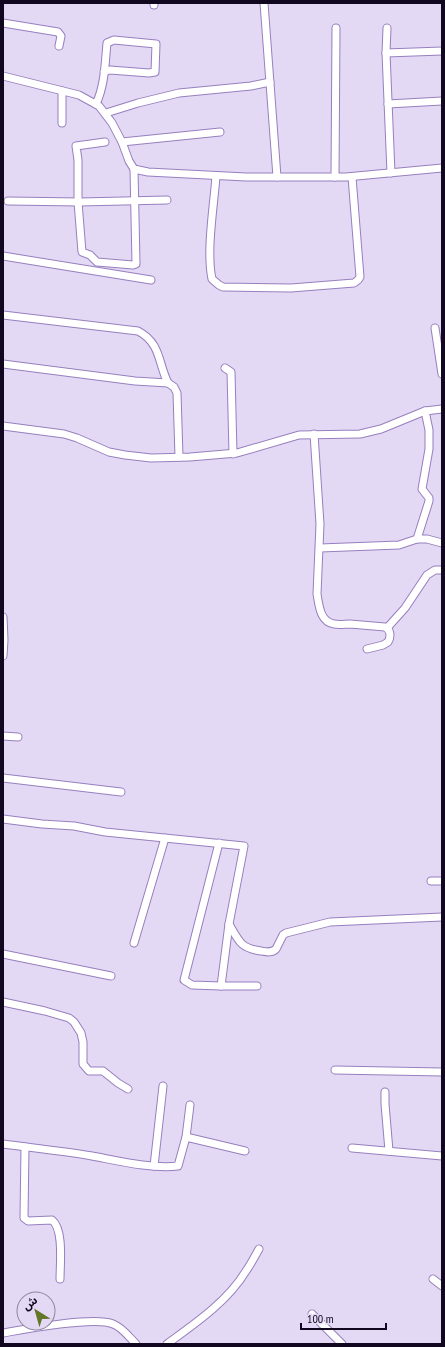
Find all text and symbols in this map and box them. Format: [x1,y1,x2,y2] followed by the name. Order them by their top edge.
[16,1291,56,1331] north arrow
[20,1293,40,1313] text: ش
[301,1305,386,1331] scale bar
[307,1311,334,1326] text: 100 m

